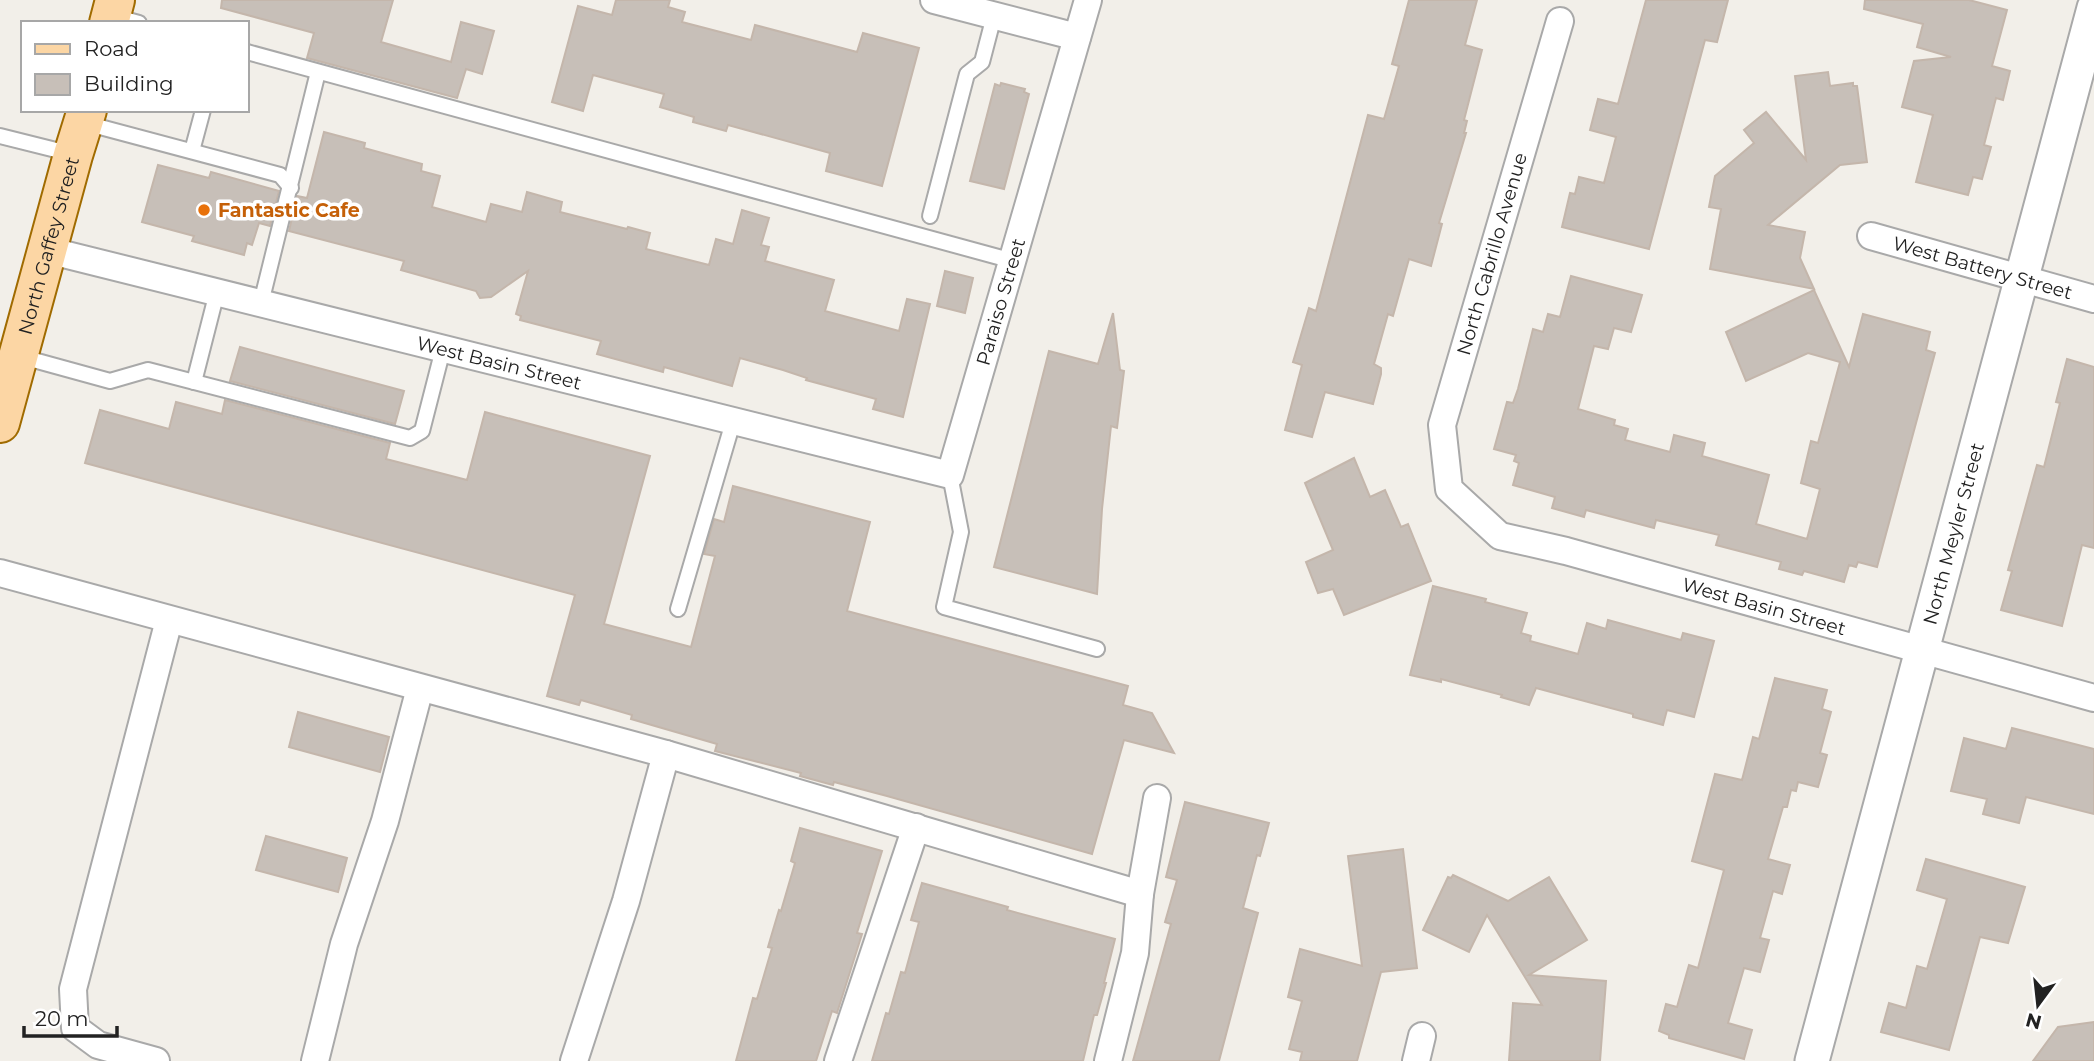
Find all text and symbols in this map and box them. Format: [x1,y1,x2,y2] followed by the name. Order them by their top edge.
[21,21,248,112] legend
[84,36,139,61] text: Road
[84,71,174,96] text: Building
[1452,150,1532,358] street label: North Cabrillo Avenue
[13,154,84,337] street label: North Gaffey Street
[218,199,360,222] place label: Fantastic Cafe
[196,202,212,218] marker: Fantastic Cafe
[1890,231,2075,304] street label: West Battery Street
[971,235,1030,368] street label: Paraiso Street
[414,331,584,394] street label: West Basin Street
[1918,440,1989,627] street label: North Meyler Street
[1680,572,1849,640] street label: West Basin Street
[2003,970,2073,1040] north arrow
[24,995,117,1038] scale bar
[35,1006,89,1031] text: 20 m
[2023,1008,2044,1034] text: N

